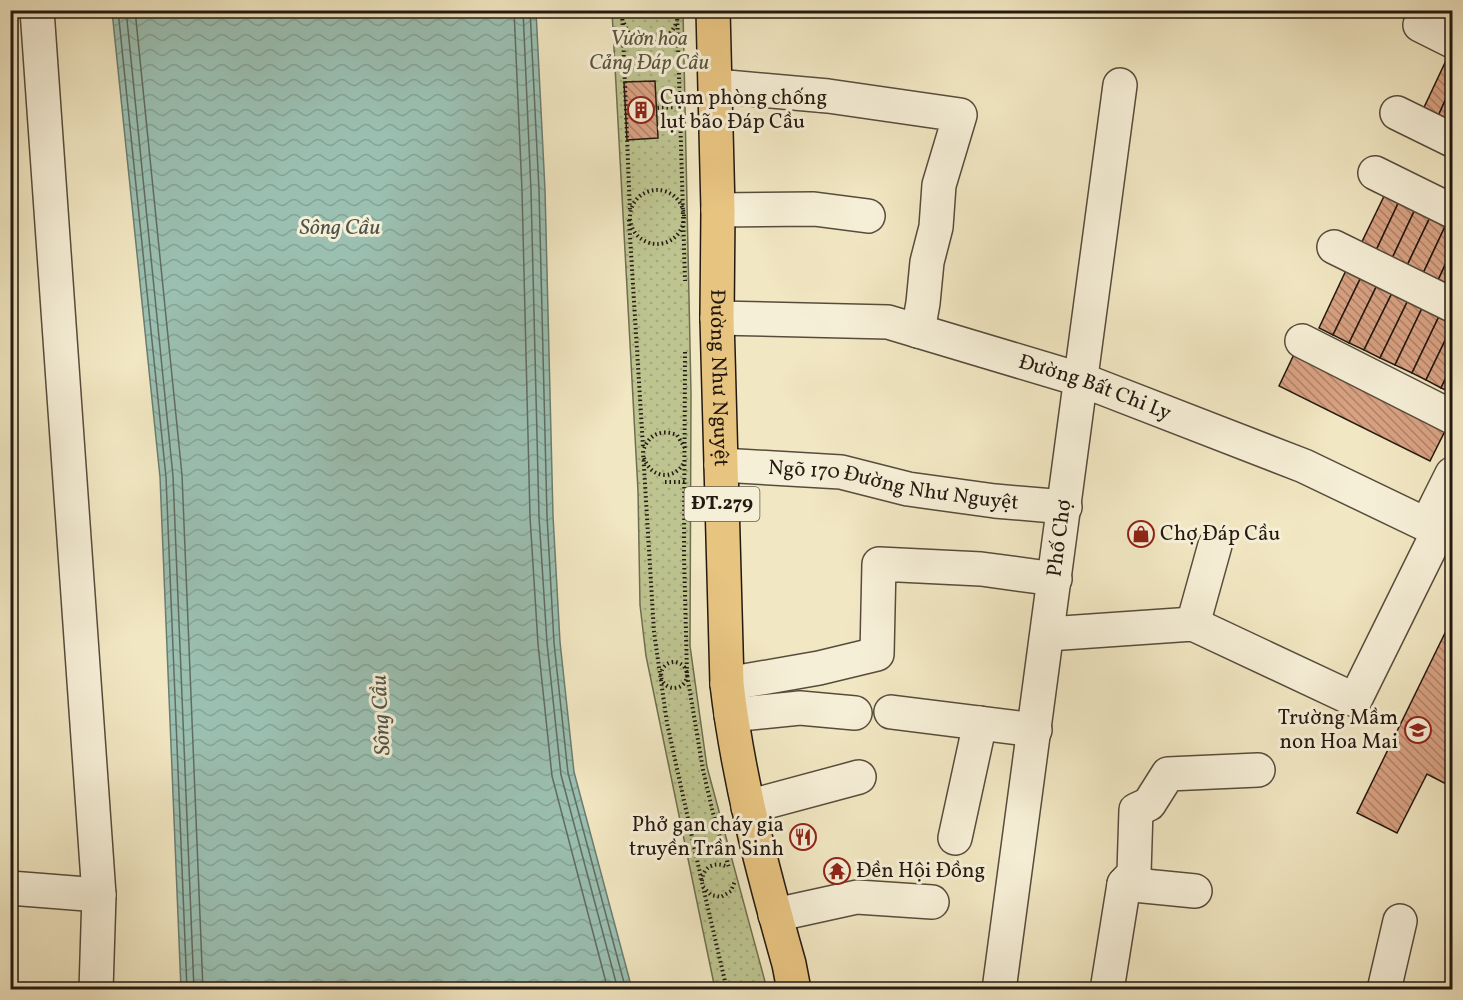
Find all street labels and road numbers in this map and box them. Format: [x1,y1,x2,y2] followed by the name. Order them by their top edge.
[702,289,736,467] street label: Đường Như Nguyệt
[1015,347,1176,428] street label: Đường Bất Chi Ly
[767,453,1020,517] street label: Ngõ 170 Đường Như Nguyệt
[684,487,760,521] road number: ĐT.279
[1040,497,1079,579] street label: Phố Chợ

